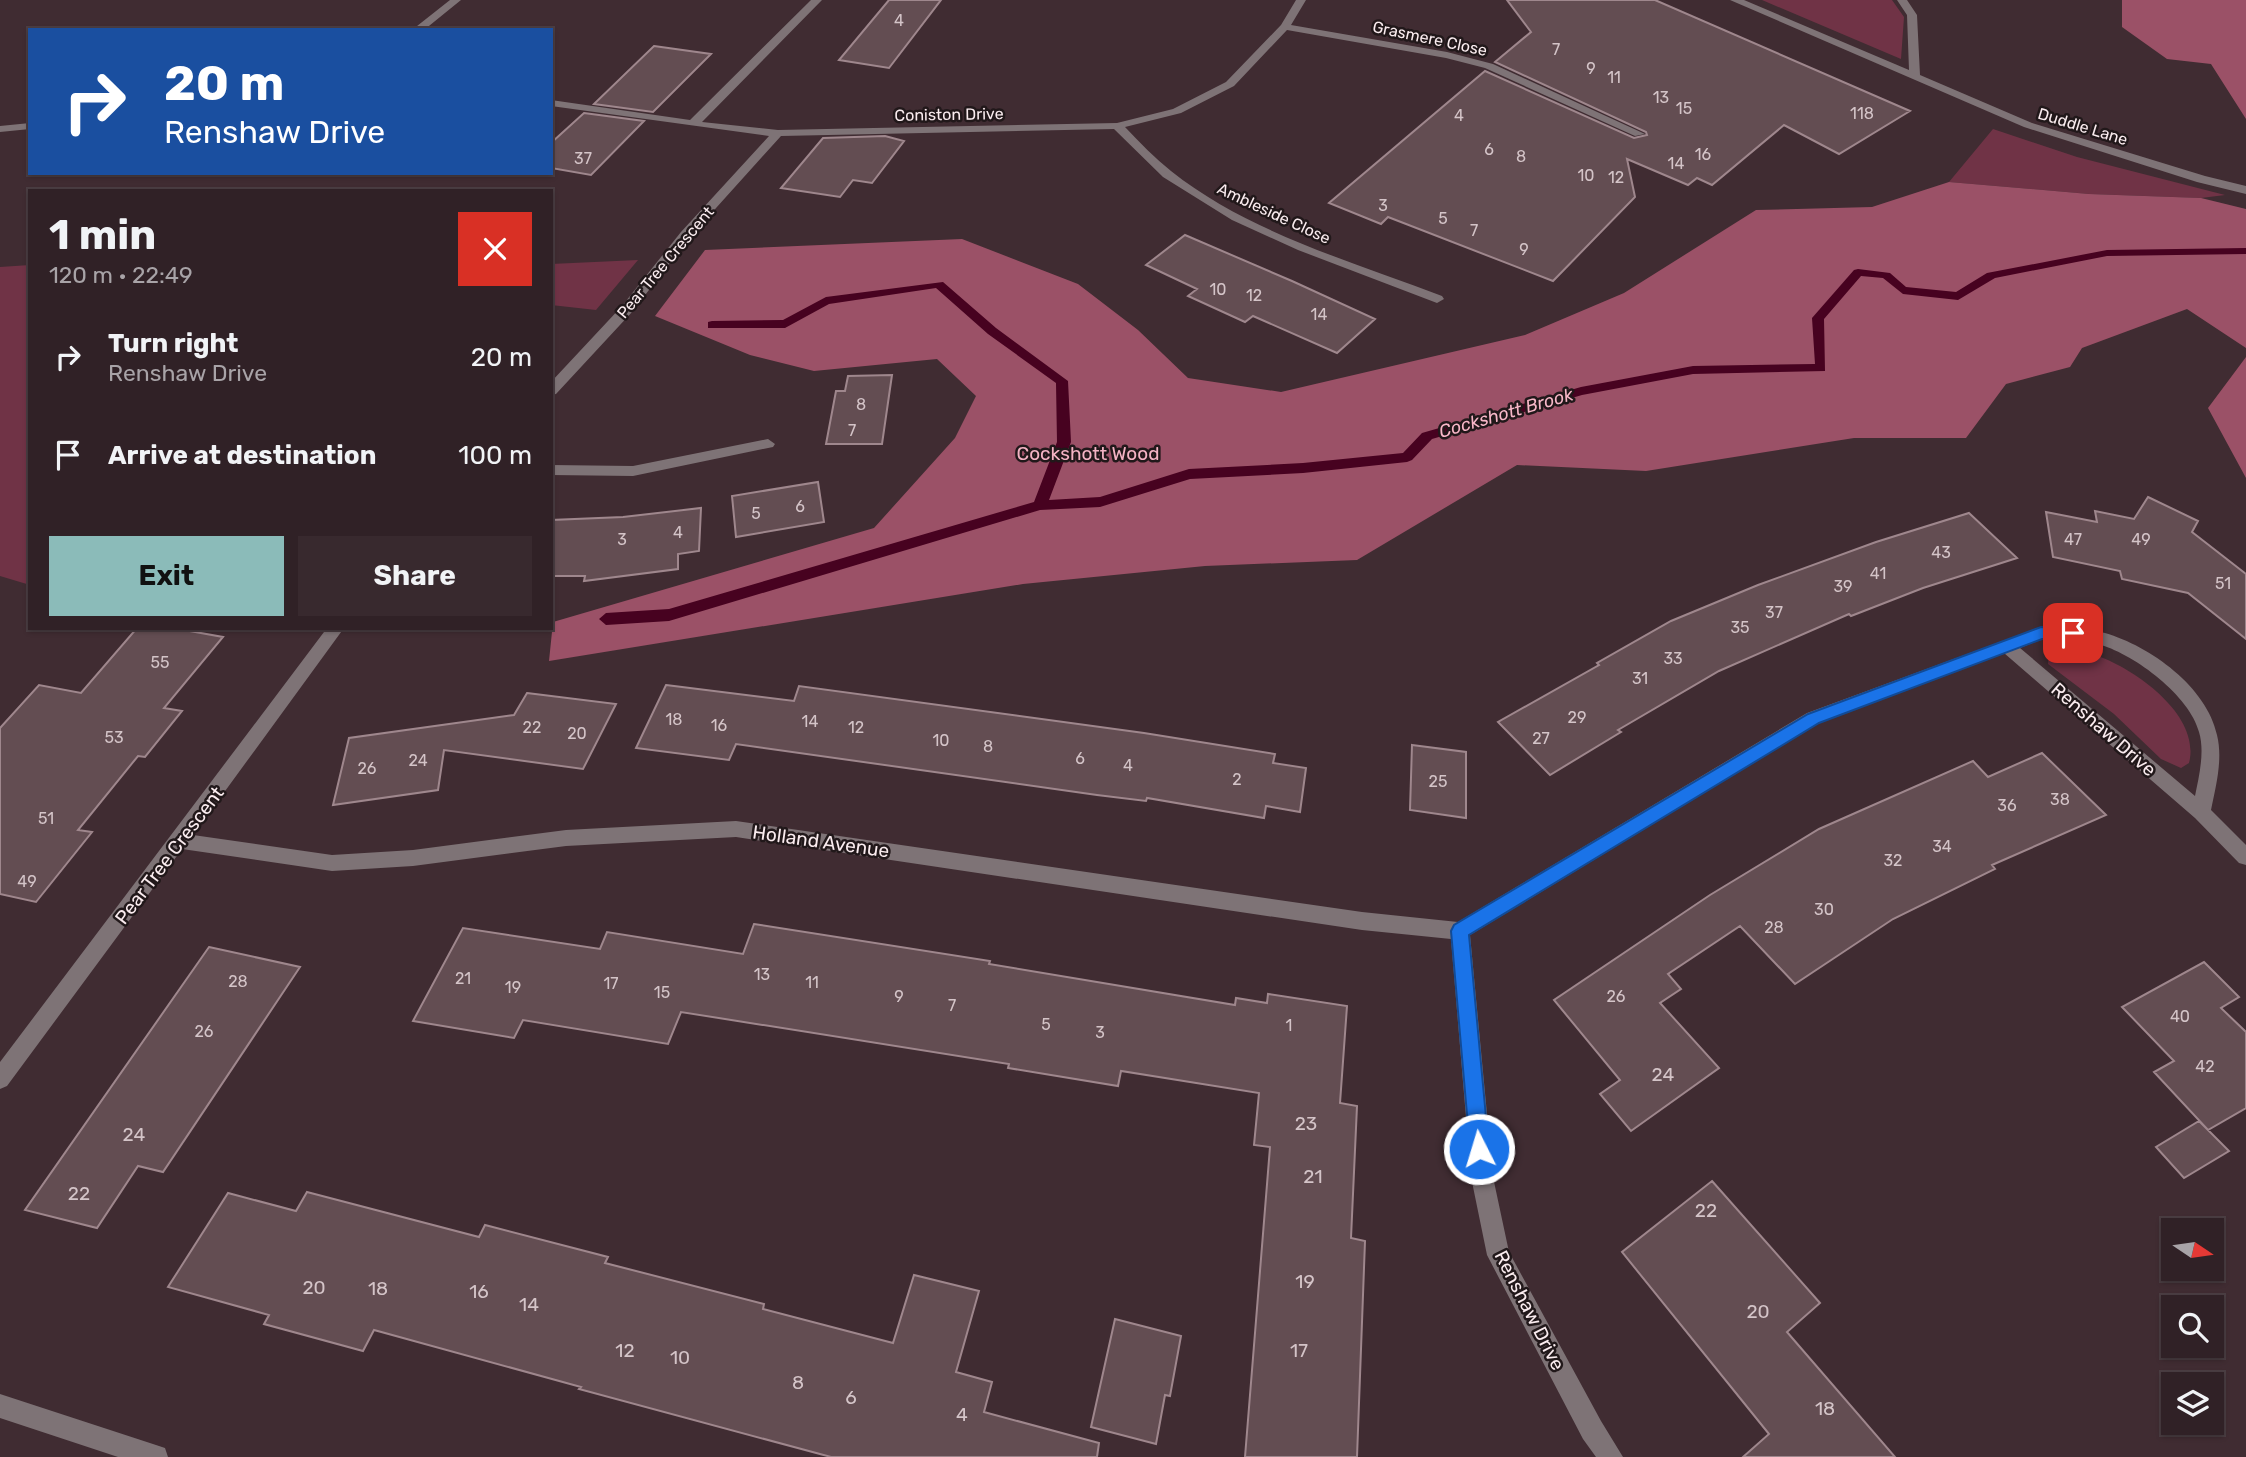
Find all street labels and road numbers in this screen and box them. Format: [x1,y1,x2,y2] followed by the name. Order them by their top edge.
[1371,17,1489,60] street label: Grasmere Close
[894,104,1004,125] street label: Coniston Drive
[2036,104,2130,149] street label: Duddle Lane
[1214,179,1333,248] street label: Ambleside Close
[613,202,718,322] street label: Pear Tree Crescent
[2047,678,2161,781] street label: Renshaw Drive
[110,781,229,929] street label: Pear Tree Crescent
[751,821,891,862] street label: Holland Avenue
[1489,1246,1570,1374] street label: Renshaw Drive

